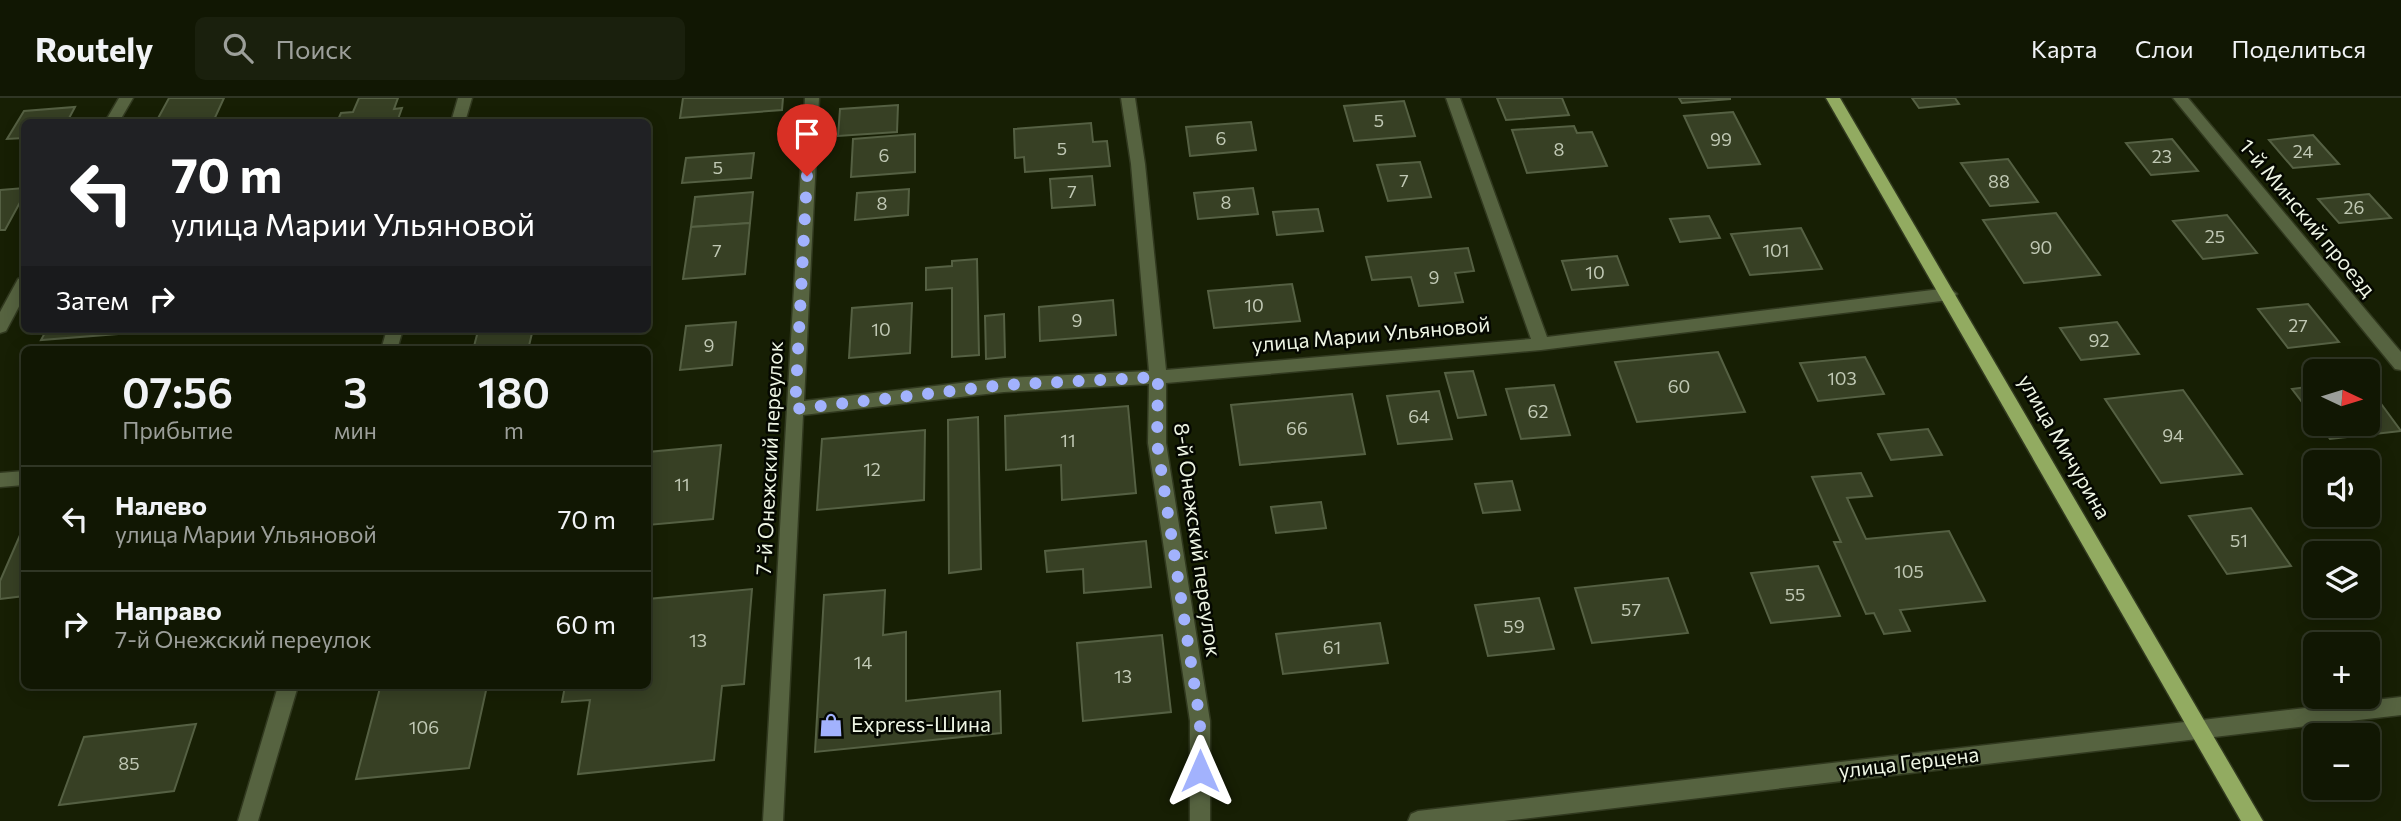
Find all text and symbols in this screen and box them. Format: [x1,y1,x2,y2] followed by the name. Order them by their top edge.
[195,17,685,80] search box
[35,28,153,69] text: Routely
[219,29,257,67] icon: search
[275,33,352,64] text: Поиск
[2031,34,2097,63] text: Карта
[2135,34,2193,63] text: Слои
[2231,34,2366,63] text: Поделиться
[777,104,837,176] pin
[1374,109,1384,131] house number: 5
[788,115,826,153] icon: arrive
[1216,127,1226,149] house number: 6
[1710,128,1732,150] house number: 99
[2235,133,2381,301] street label: 1-й Минский проезд
[1057,137,1067,159] house number: 5
[1554,138,1565,160] house number: 8
[2293,140,2313,162] house number: 24
[171,143,282,203] text: 70 m
[879,144,889,166] house number: 6
[2152,145,2172,167] house number: 23
[56,147,147,238] icon: left
[713,156,723,178] house number: 5
[1399,169,1409,191] house number: 7
[1988,170,2010,192] house number: 88
[1067,180,1077,202] house number: 7
[1221,191,1232,213] house number: 8
[877,192,888,214] house number: 8
[2344,196,2364,218] house number: 26
[171,203,535,243] text: улица Марии Ульяновой
[2205,225,2225,247] house number: 25
[2030,236,2052,258] house number: 90
[712,239,722,261] house number: 7
[1762,239,1790,261] house number: 101
[1585,261,1605,283] house number: 10
[1429,266,1439,288] house number: 9
[143,280,181,318] icon: right
[56,284,129,315] text: Затем
[1244,294,1264,316] house number: 10
[1072,309,1082,331] house number: 9
[1251,311,1491,356] street label: улица Марии Ульяновой
[2288,314,2308,336] house number: 27
[871,318,891,340] house number: 10
[2089,329,2109,351] house number: 92
[704,334,714,356] house number: 9
[750,340,787,576] street label: 7-й Онежский переулок
[2303,359,2380,436] north arrow
[2303,359,2380,800] map controls
[122,365,233,417] text: 07:56
[343,365,368,417] text: 3
[478,365,550,417] text: 180
[1827,367,1857,389] house number: 103
[2014,370,2117,523] street label: улица Мичурина
[1668,375,1690,397] house number: 60
[1528,400,1548,422] house number: 62
[1408,405,1430,427] house number: 64
[122,416,233,444] text: Прибытие
[334,416,377,444] text: мин
[504,416,524,444] text: m
[1286,417,1308,439] house number: 66
[1170,421,1227,658] street label: 8-й Онежский переулок
[2162,424,2184,446] house number: 94
[1060,429,1076,451] house number: 11
[2303,450,2380,527] button: sound
[863,458,881,480] house number: 12
[674,473,690,495] house number: 11
[115,489,207,520] text: Налево
[56,500,94,538] icon: left
[558,503,616,534] text: 70 m
[115,520,377,548] text: улица Марии Ульяновой
[2230,529,2248,551] house number: 51
[2303,541,2380,618] button: layers
[1894,560,1924,582] house number: 105
[1785,583,1805,605] house number: 55
[115,594,222,625] text: Направо
[1621,598,1641,620] house number: 57
[56,605,94,643] icon: right
[556,608,616,639] text: 60 m
[1503,615,1525,637] house number: 59
[115,625,372,653] text: 7-й Онежский переулок
[689,629,707,651] house number: 13
[2303,632,2380,709] button: +
[1323,636,1341,658] house number: 61
[854,651,872,673] house number: 14
[1114,665,1132,687] house number: 13
[817,711,845,739] shop icon: Express-Шина
[851,711,991,736] place label: Express-Шина
[409,716,439,738] house number: 106
[2303,723,2380,800] button: −
[1163,734,1237,808] position arrow
[1837,740,1980,783] street label: улица Герцена
[118,752,140,774] house number: 85

